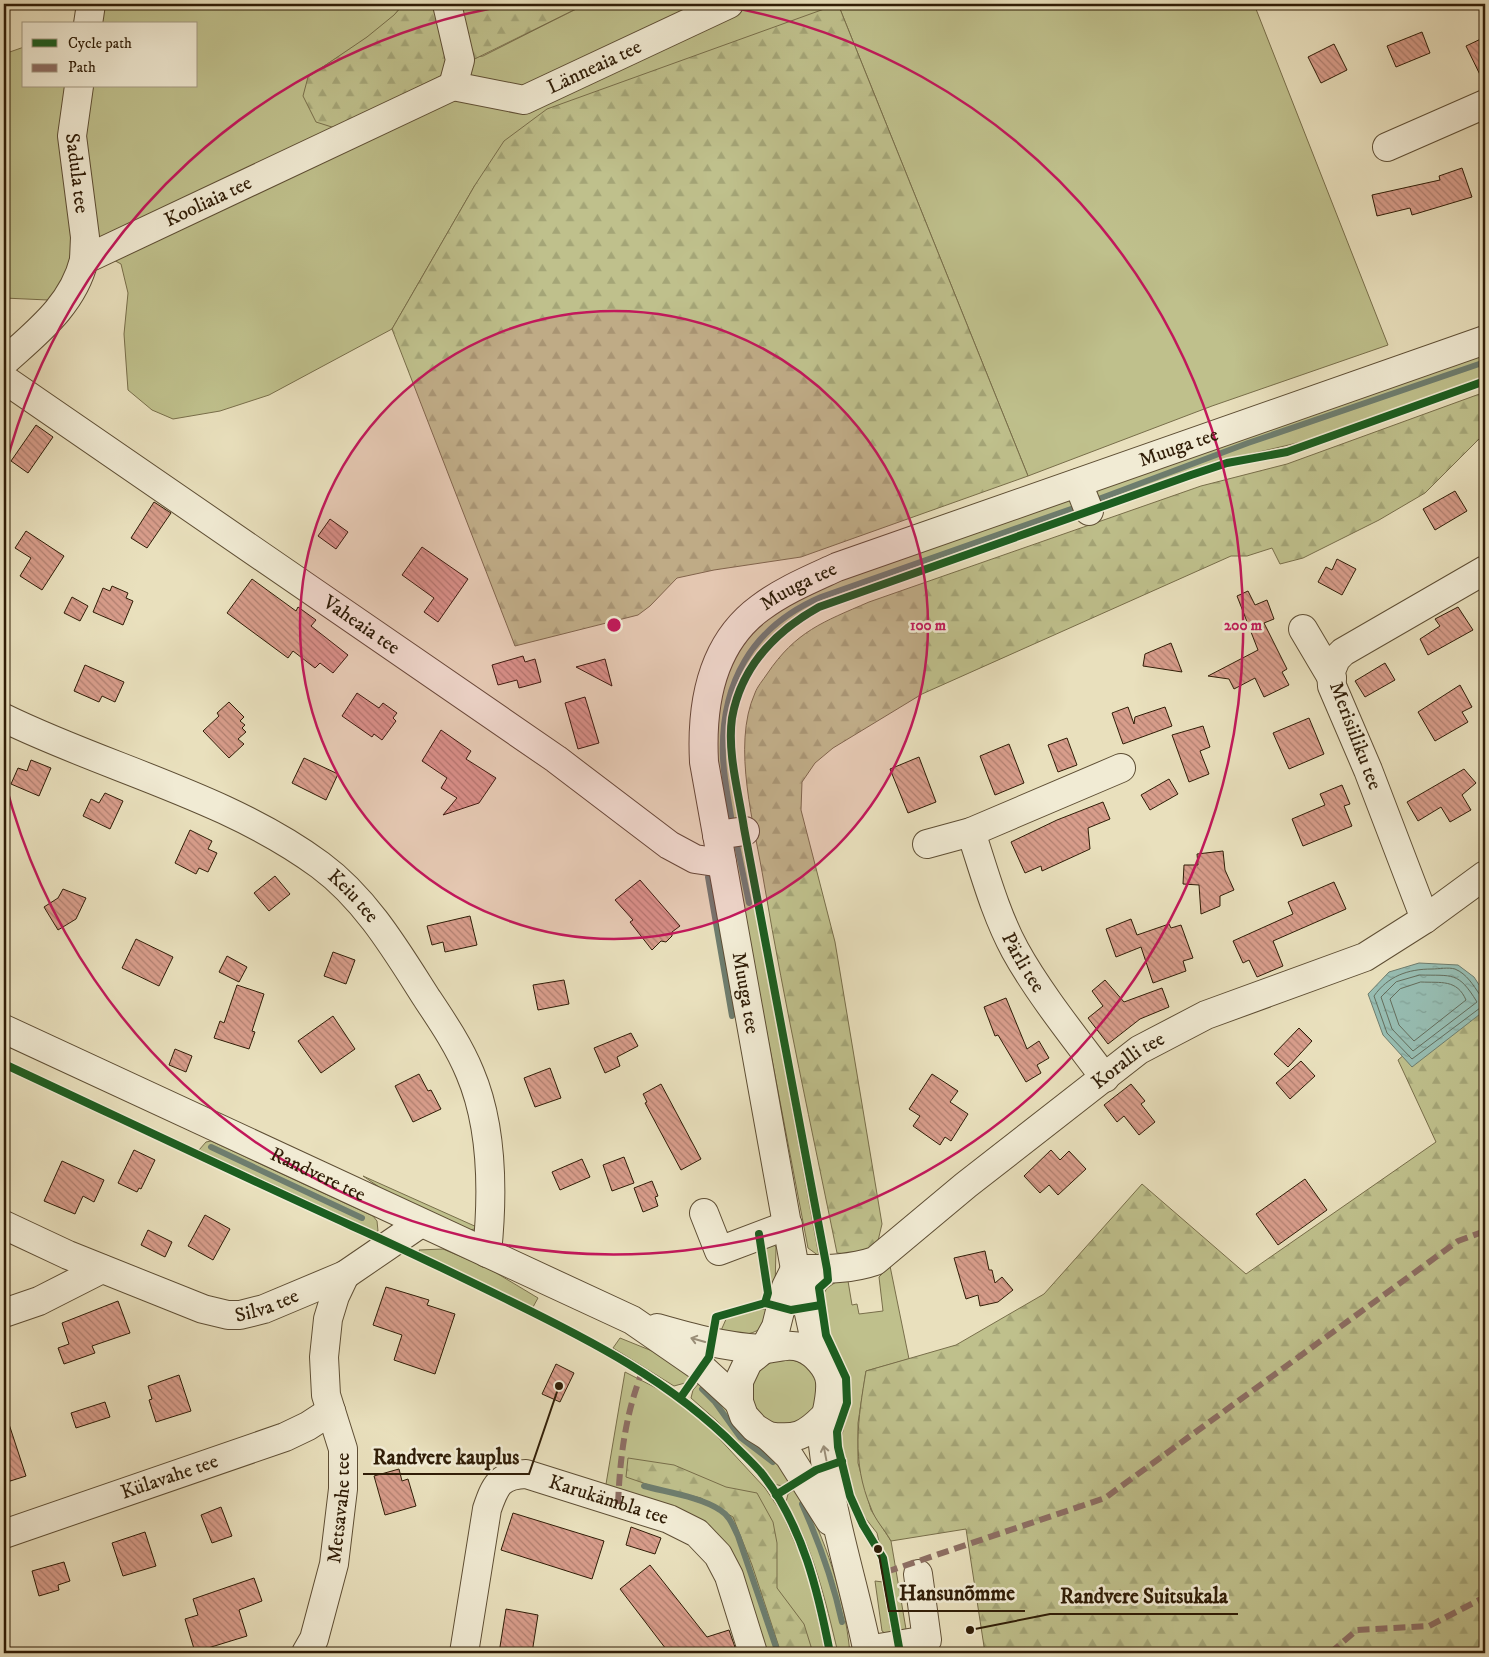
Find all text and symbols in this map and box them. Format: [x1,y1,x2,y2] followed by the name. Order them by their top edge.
[22,22,198,88] legend
[68,34,132,53] text: Cycle path
[543,34,646,100] street label: Länneaia tee
[68,58,96,77] text: Path
[59,132,94,215] street label: Sadula tee
[160,170,256,233] street label: Kooliaia tee
[1135,422,1222,473] street label: Muuga tee
[755,556,841,617] street label: Muuga tee
[317,589,405,660] street label: Vaheaia tee
[605,616,623,634] centre of rings
[910,616,947,635] text: 100 m
[1224,616,1263,635] text: 200 m
[1323,678,1387,794] street label: Merisiiliku tee
[322,864,384,928] street label: Keiu tee
[996,928,1051,998] street label: Pärli tee
[726,950,764,1036] street label: Muuga tee
[1087,1026,1169,1095] street label: Koralli tee
[266,1142,370,1207] street label: Randvere tee
[232,1283,303,1328] street label: Silva tee
[691,1335,707,1344] one-way arrow
[363,1438,529,1474] callout: Randvere kauplus
[373,1445,519,1471] text: Randvere kauplus
[820,1445,829,1461] one-way arrow
[117,1449,221,1505] street label: Külavahe tee
[322,1453,356,1565] street label: Metsavahe tee
[546,1469,671,1531] street label: Karukämbla tee
[889,1575,1025,1611] callout: Hansunõmme
[1050,1578,1238,1614] callout: Randvere Suitsukala
[899,1581,1015,1607] text: Hansunõmme
[1060,1584,1229,1610] text: Randvere Suitsukala

